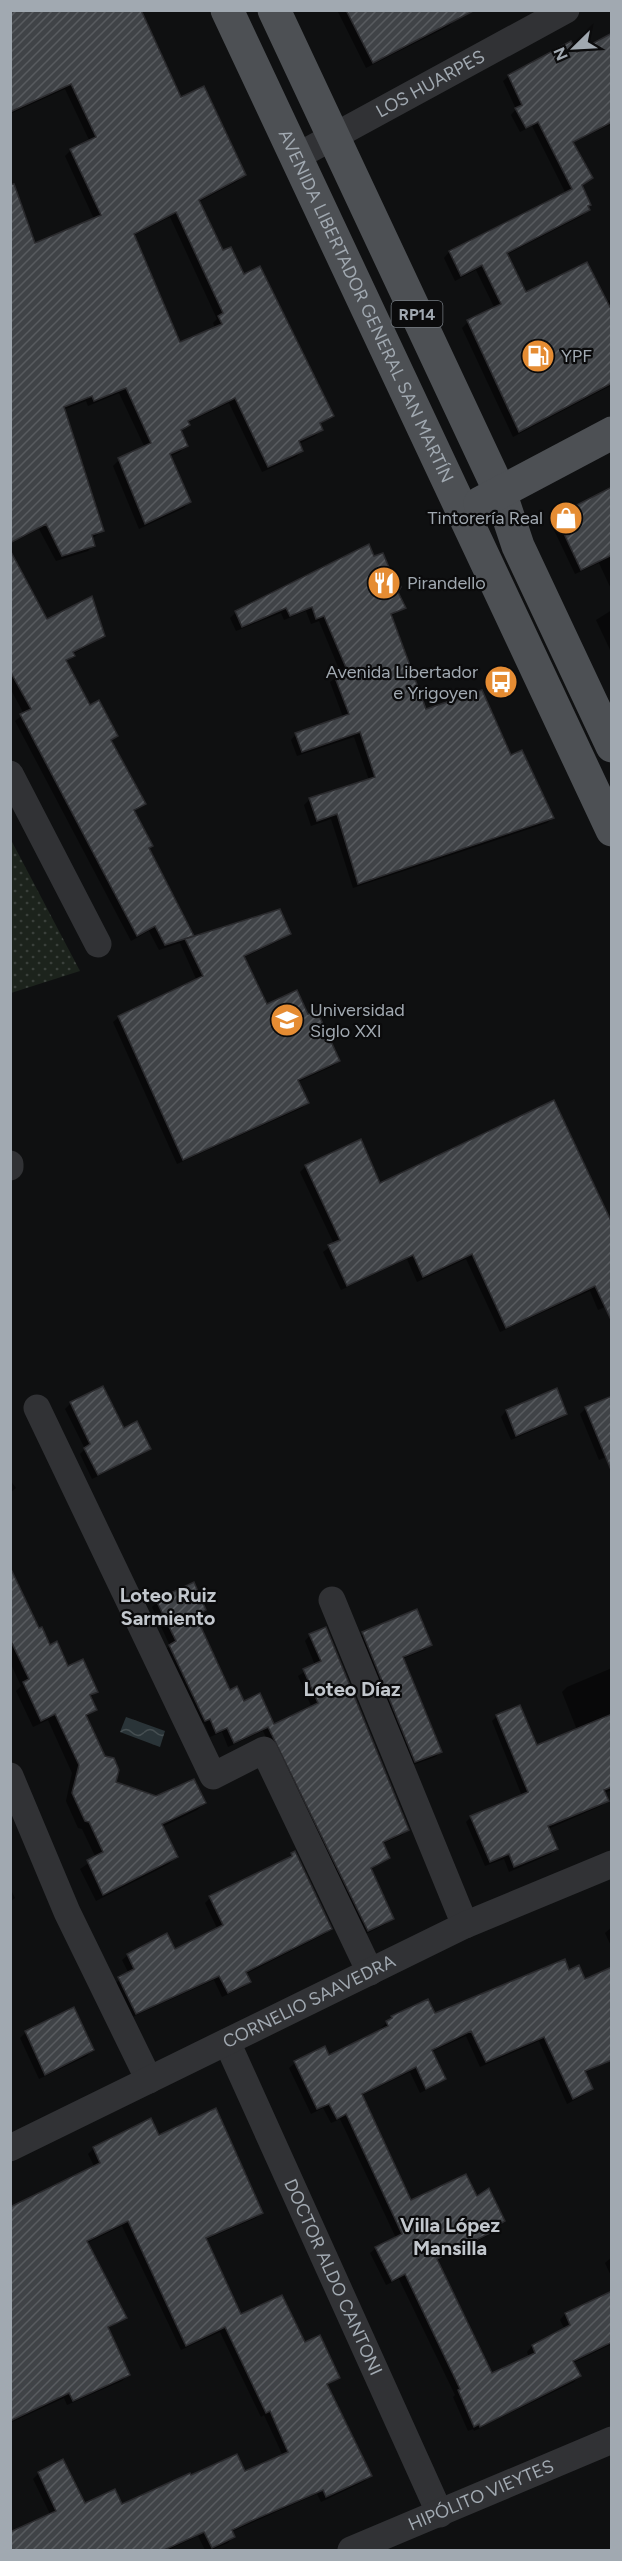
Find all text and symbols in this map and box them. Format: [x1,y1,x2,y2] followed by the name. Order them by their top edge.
[544,18,604,78] north arrow
[550,44,572,63] text: N
[372,45,489,122] street label: LOS HUARPES
[274,126,458,486] street label: AVENIDA LIBERTADOR GENERAL SAN MARTÍN
[392,301,442,327] road number: RP14
[520,338,556,374] fuel station icon: YPF
[561,345,592,367] place label: YPF
[548,500,584,536] shop icon: Tintorería Real
[428,507,543,529] place label: Tintorería Real
[366,565,402,601] restaurant icon: Pirandello
[407,572,486,594] place label: Pirandello
[326,661,478,704] place label: Avenida Libertador e Yrigoyen
[483,664,519,700] bus stop icon: Avenida Libertador e Yrigoyen
[310,999,405,1042] place label: Universidad Siglo XXI
[269,1002,305,1038] school or university icon: Universidad Siglo XXI
[120,1583,216,1630] district label: Loteo Ruiz Sarmiento
[303,1677,401,1701] district label: Loteo Díaz
[219,1950,399,2053] street label: CORNELIO SAAVEDRA
[279,2175,387,2379] street label: DOCTOR ALDO CANTONI
[400,2213,500,2260] district label: Villa López Mansilla
[405,2455,557,2536] street label: HIPÓLITO VIEYTES

